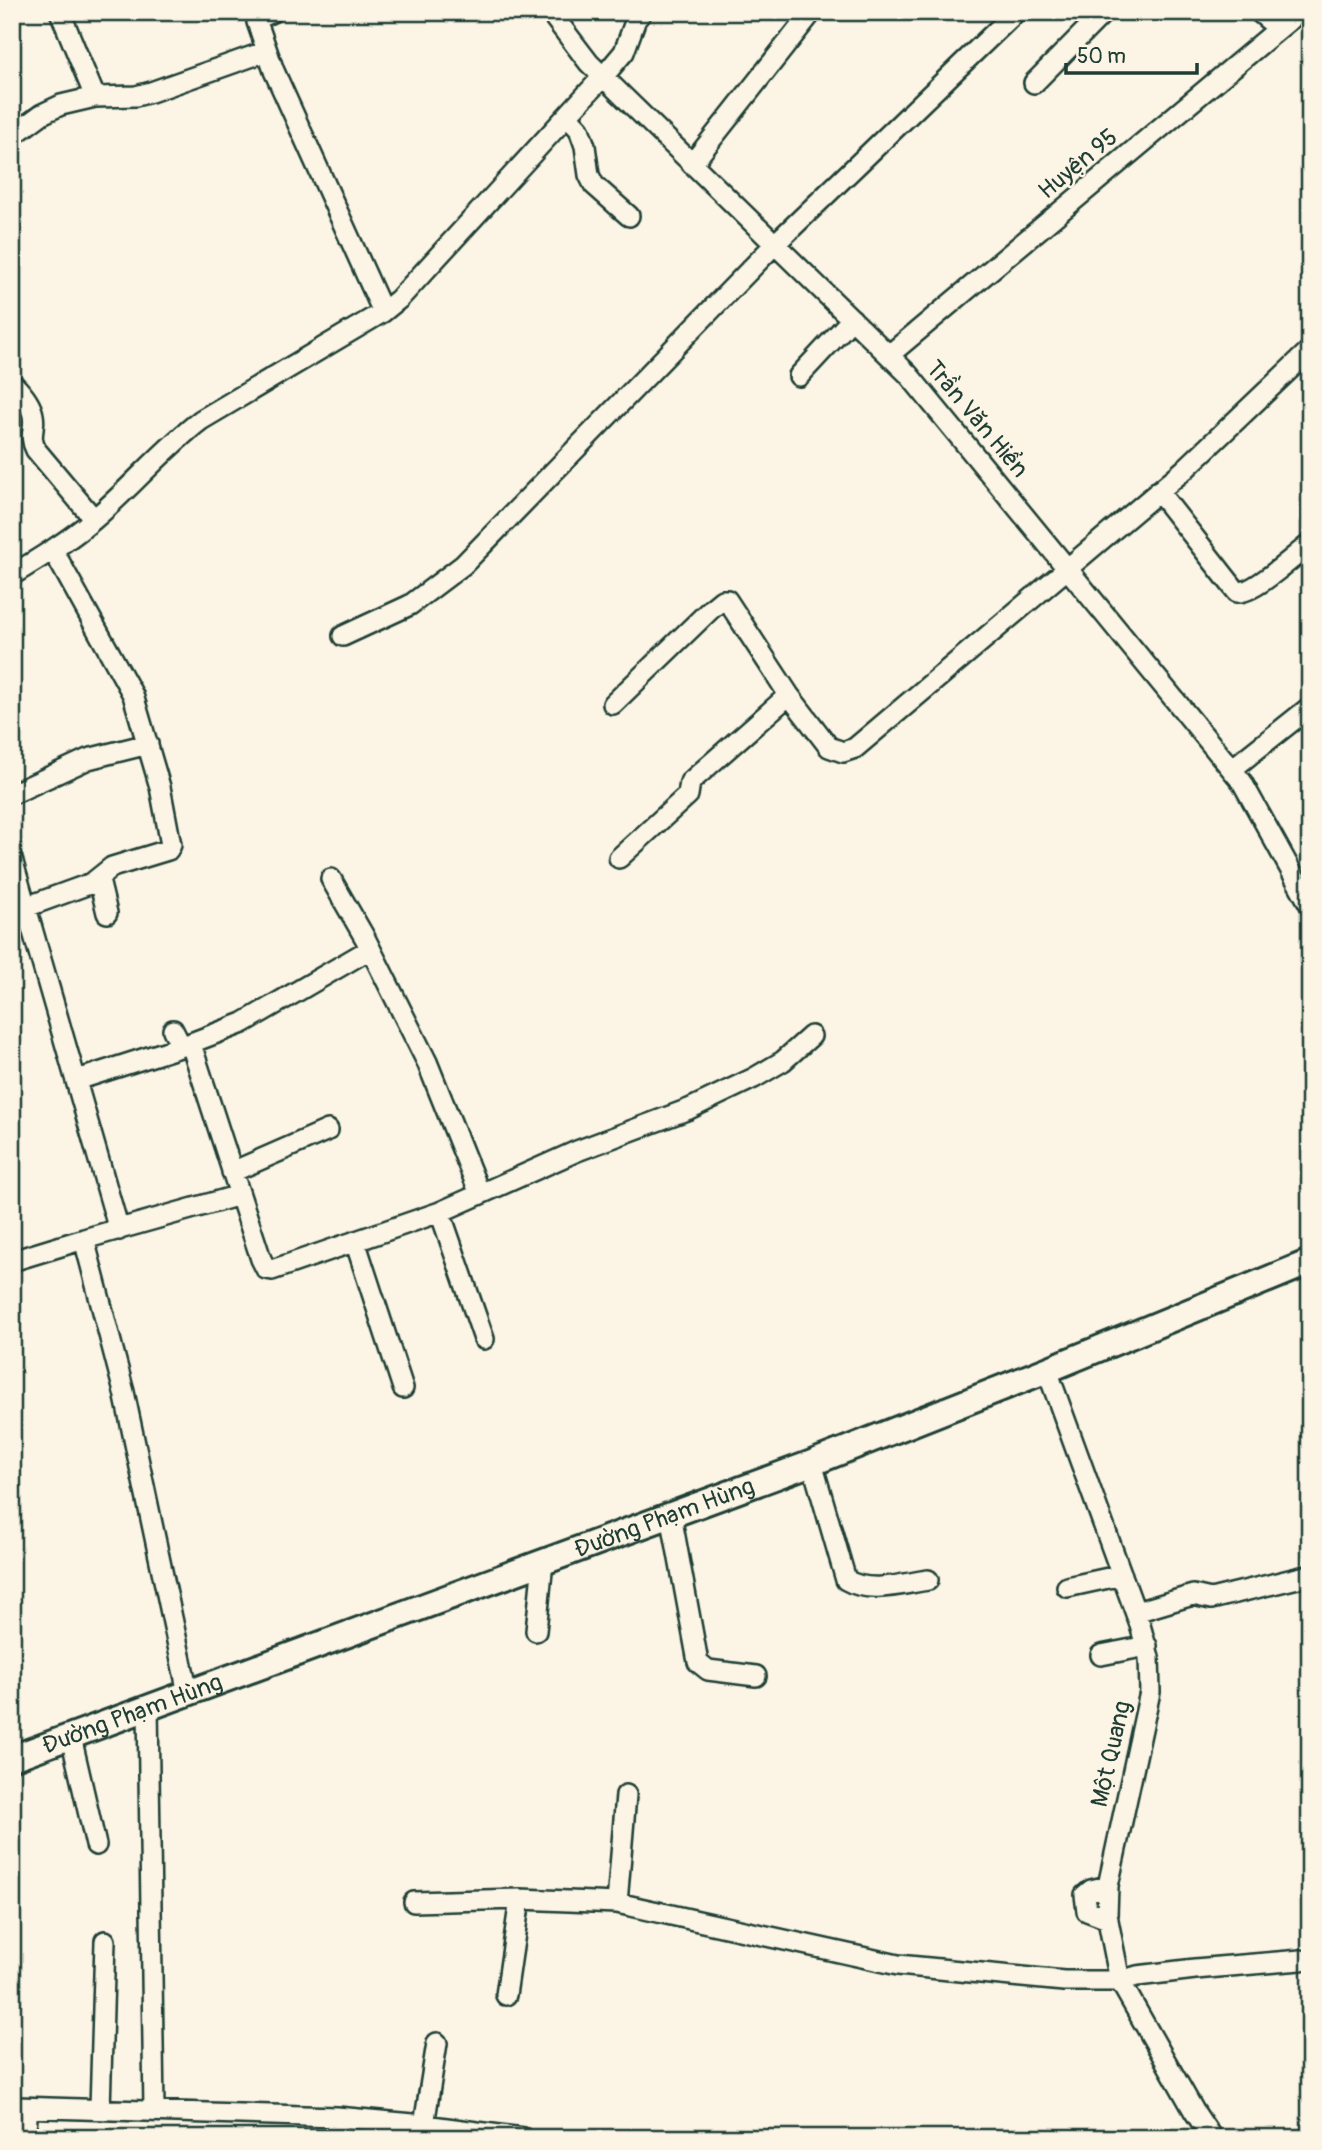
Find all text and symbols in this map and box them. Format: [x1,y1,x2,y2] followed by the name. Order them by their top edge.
[1066,32,1198,76] scale bar
[1077,43,1126,70] text: 50 m
[1033,123,1123,205] street label: Huyện 95
[920,355,1034,483] street label: Trần Văn Hiển
[570,1471,758,1564] street label: Đường Phạm Hùng
[38,1667,226,1760] street label: Đường Phạm Hùng
[1085,1698,1137,1810] street label: Một Quang

